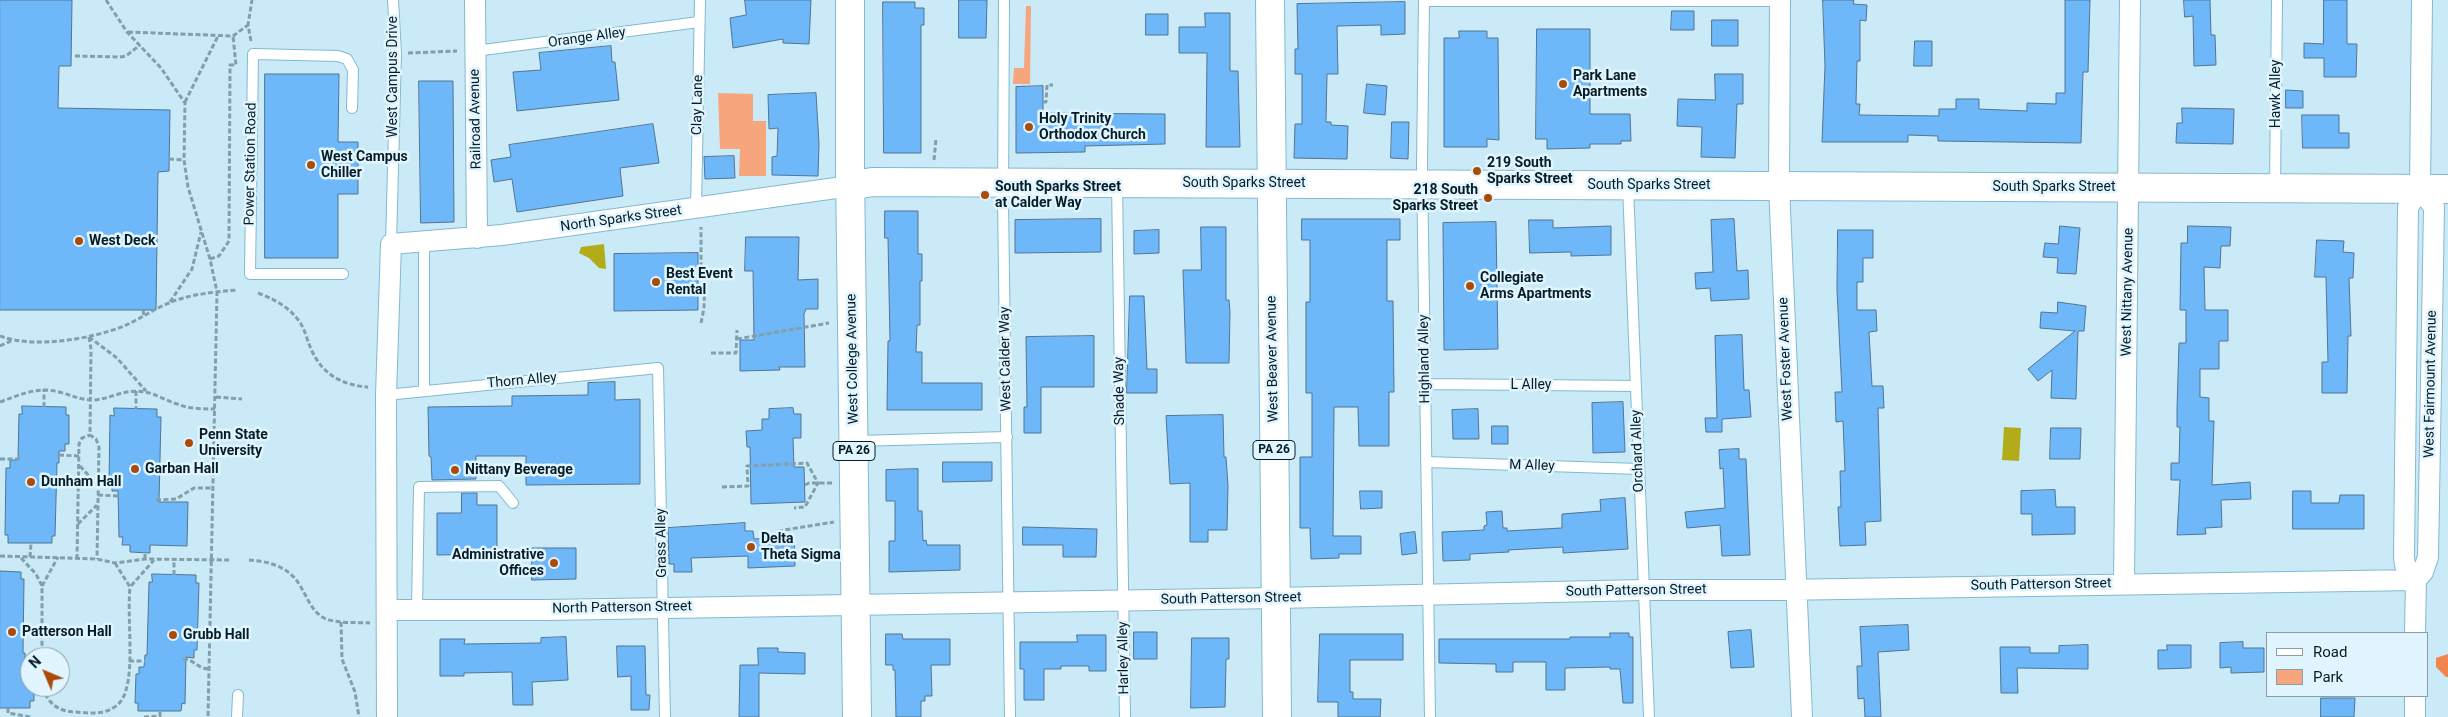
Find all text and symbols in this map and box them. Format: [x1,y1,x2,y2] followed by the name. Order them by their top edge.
[385,16,401,138] street label: West Campus Drive
[547,24,627,52] street label: Orange Alley
[2268,60,2284,128] street label: Hawk Alley
[1573,68,1647,100] place label: Park Lane Apartments
[467,69,485,169] street label: Railroad Avenue
[689,75,707,135] street label: Clay Lane
[1557,78,1569,90] marker: Park Lane Apartments
[242,103,260,225] street label: Power Station Road
[1039,111,1146,144] place label: Holy Trinity Orthodox Church
[1023,121,1035,133] marker: Holy Trinity Orthodox Church
[321,149,408,182] place label: West Campus Chiller
[1487,155,1572,188] place label: 219 South Sparks Street
[305,159,317,171] marker: West Campus Chiller
[1471,165,1483,177] marker: 219 South Sparks Street
[1182,175,1306,191] street label: South Sparks Street
[1587,177,1711,193] street label: South Sparks Street
[995,179,1121,212] place label: South Sparks Street at Calder Way
[1992,179,2116,195] street label: South Sparks Street
[1393,182,1478,214] place label: 218 South Sparks Street
[979,189,991,201] marker: South Sparks Street at Calder Way
[1482,192,1494,204] marker: 218 South Sparks Street
[559,202,683,236] street label: North Sparks Street
[2118,228,2138,356] street label: West Nittany Avenue
[89,233,155,249] place label: West Deck
[73,235,85,247] marker: West Deck
[666,266,733,298] place label: Best Event Rental
[1480,270,1592,302] place label: Collegiate Arms Apartments
[650,276,662,288] marker: Best Event Rental
[1464,280,1476,292] marker: Collegiate Arms Apartments
[843,293,863,425] street label: West College Avenue
[1263,296,1283,422] street label: West Beaver Avenue
[1775,297,1797,421] street label: West Foster Avenue
[997,306,1015,412] street label: West Calder Way
[2421,310,2441,458] street label: West Fairmount Avenue
[1416,314,1434,404] street label: Highland Alley
[1111,356,1129,426] street label: Shade Way
[486,370,558,392] street label: Thorn Alley
[1511,377,1551,393] street label: L Alley
[1628,409,1648,493] street label: Orchard Alley
[199,427,268,460] place label: Penn State University
[183,437,195,449] marker: Penn State University
[1253,440,1295,460] road number: PA 26
[833,442,875,461] road number: PA 26
[1509,457,1555,475] street label: M Alley
[145,461,219,477] place label: Garban Hall
[465,462,573,478] place label: Nittany Beverage
[129,463,141,475] marker: Garban Hall
[449,464,461,476] marker: Nittany Beverage
[41,474,122,490] place label: Dunham Hall
[25,476,37,488] marker: Dunham Hall
[653,508,671,578] street label: Grass Alley
[761,531,841,564] place label: Delta Theta Sigma
[745,541,757,553] marker: Delta Theta Sigma
[452,547,544,580] place label: Administrative Offices
[548,557,560,569] marker: Administrative Offices
[1970,575,2112,595] street label: South Patterson Street
[1565,581,1707,601] street label: South Patterson Street
[1160,589,1302,609] street label: South Patterson Street
[552,598,692,618] street label: North Patterson Street
[1115,621,1133,695] street label: Harley Alley
[22,624,112,640] place label: Patterson Hall
[6,626,18,638] marker: Patterson Hall
[183,627,250,643] place label: Grubb Hall
[167,629,179,641] marker: Grubb Hall
[2266,632,2428,697] legend
[2313,643,2347,661] text: Road
[20,647,70,697] north arrow
[26,653,44,671] text: N
[2313,668,2343,686] text: Park

